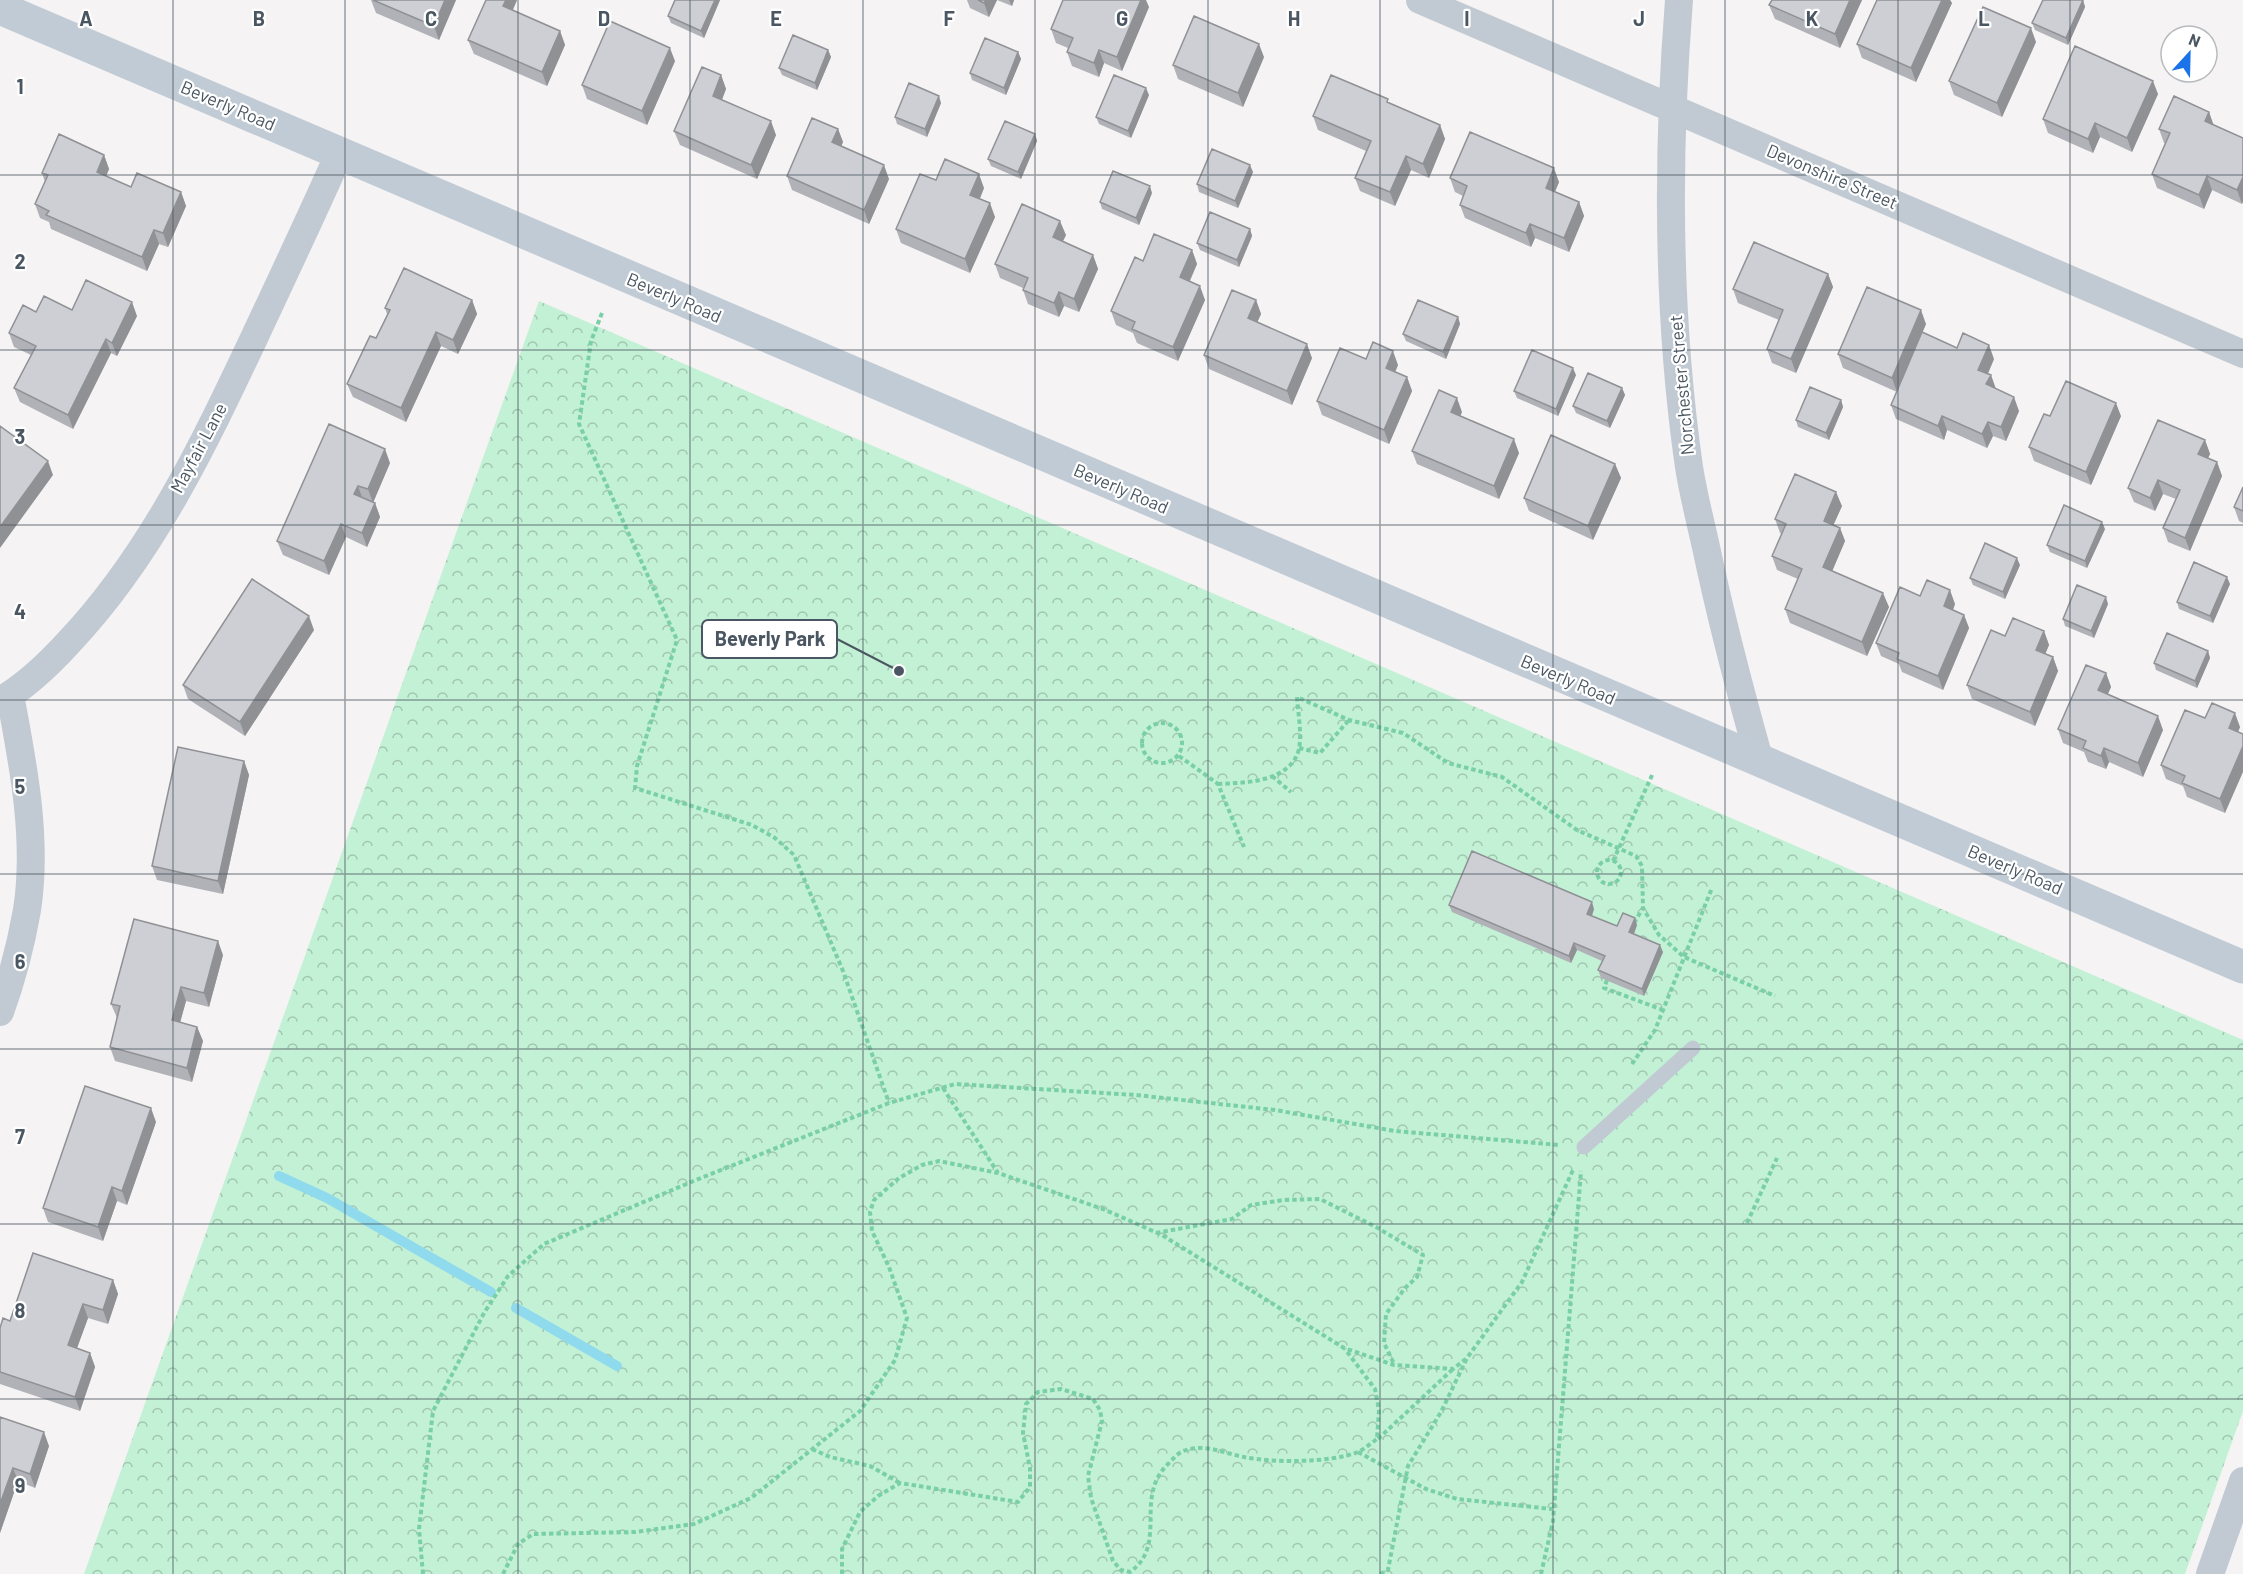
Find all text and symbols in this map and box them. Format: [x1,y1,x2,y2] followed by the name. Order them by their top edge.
[79,6,93,30] text: A
[253,6,265,30] text: B
[425,6,437,30] text: C
[598,6,610,30] text: D
[770,6,782,30] text: E
[943,6,955,30] text: F
[1116,6,1128,30] text: G
[1288,6,1300,30] text: H
[1464,6,1470,30] text: I
[1633,6,1645,30] text: J
[1806,6,1819,30] text: K
[1978,6,1990,30] text: L
[2159,24,2219,84] north arrow
[2186,29,2203,50] text: N
[16,74,24,98] text: 1
[178,75,279,135] street label: Beverly Road
[1764,139,1901,214] street label: Devonshire Street
[14,249,26,273] text: 2
[624,267,725,327] street label: Beverly Road
[1664,314,1698,456] street label: Norchester Street
[165,399,231,496] street label: Mayfair Lane
[15,424,25,448] text: 3
[1071,458,1172,518] street label: Beverly Road
[14,599,26,623] text: 4
[702,620,837,658] callout: Beverly Park
[715,626,826,650] text: Beverly Park
[1518,649,1619,709] street label: Beverly Road
[15,774,26,798] text: 5
[1965,839,2066,899] street label: Beverly Road
[15,949,26,973] text: 6
[15,1124,25,1148] text: 7
[15,1298,26,1322] text: 8
[15,1473,25,1497] text: 9

